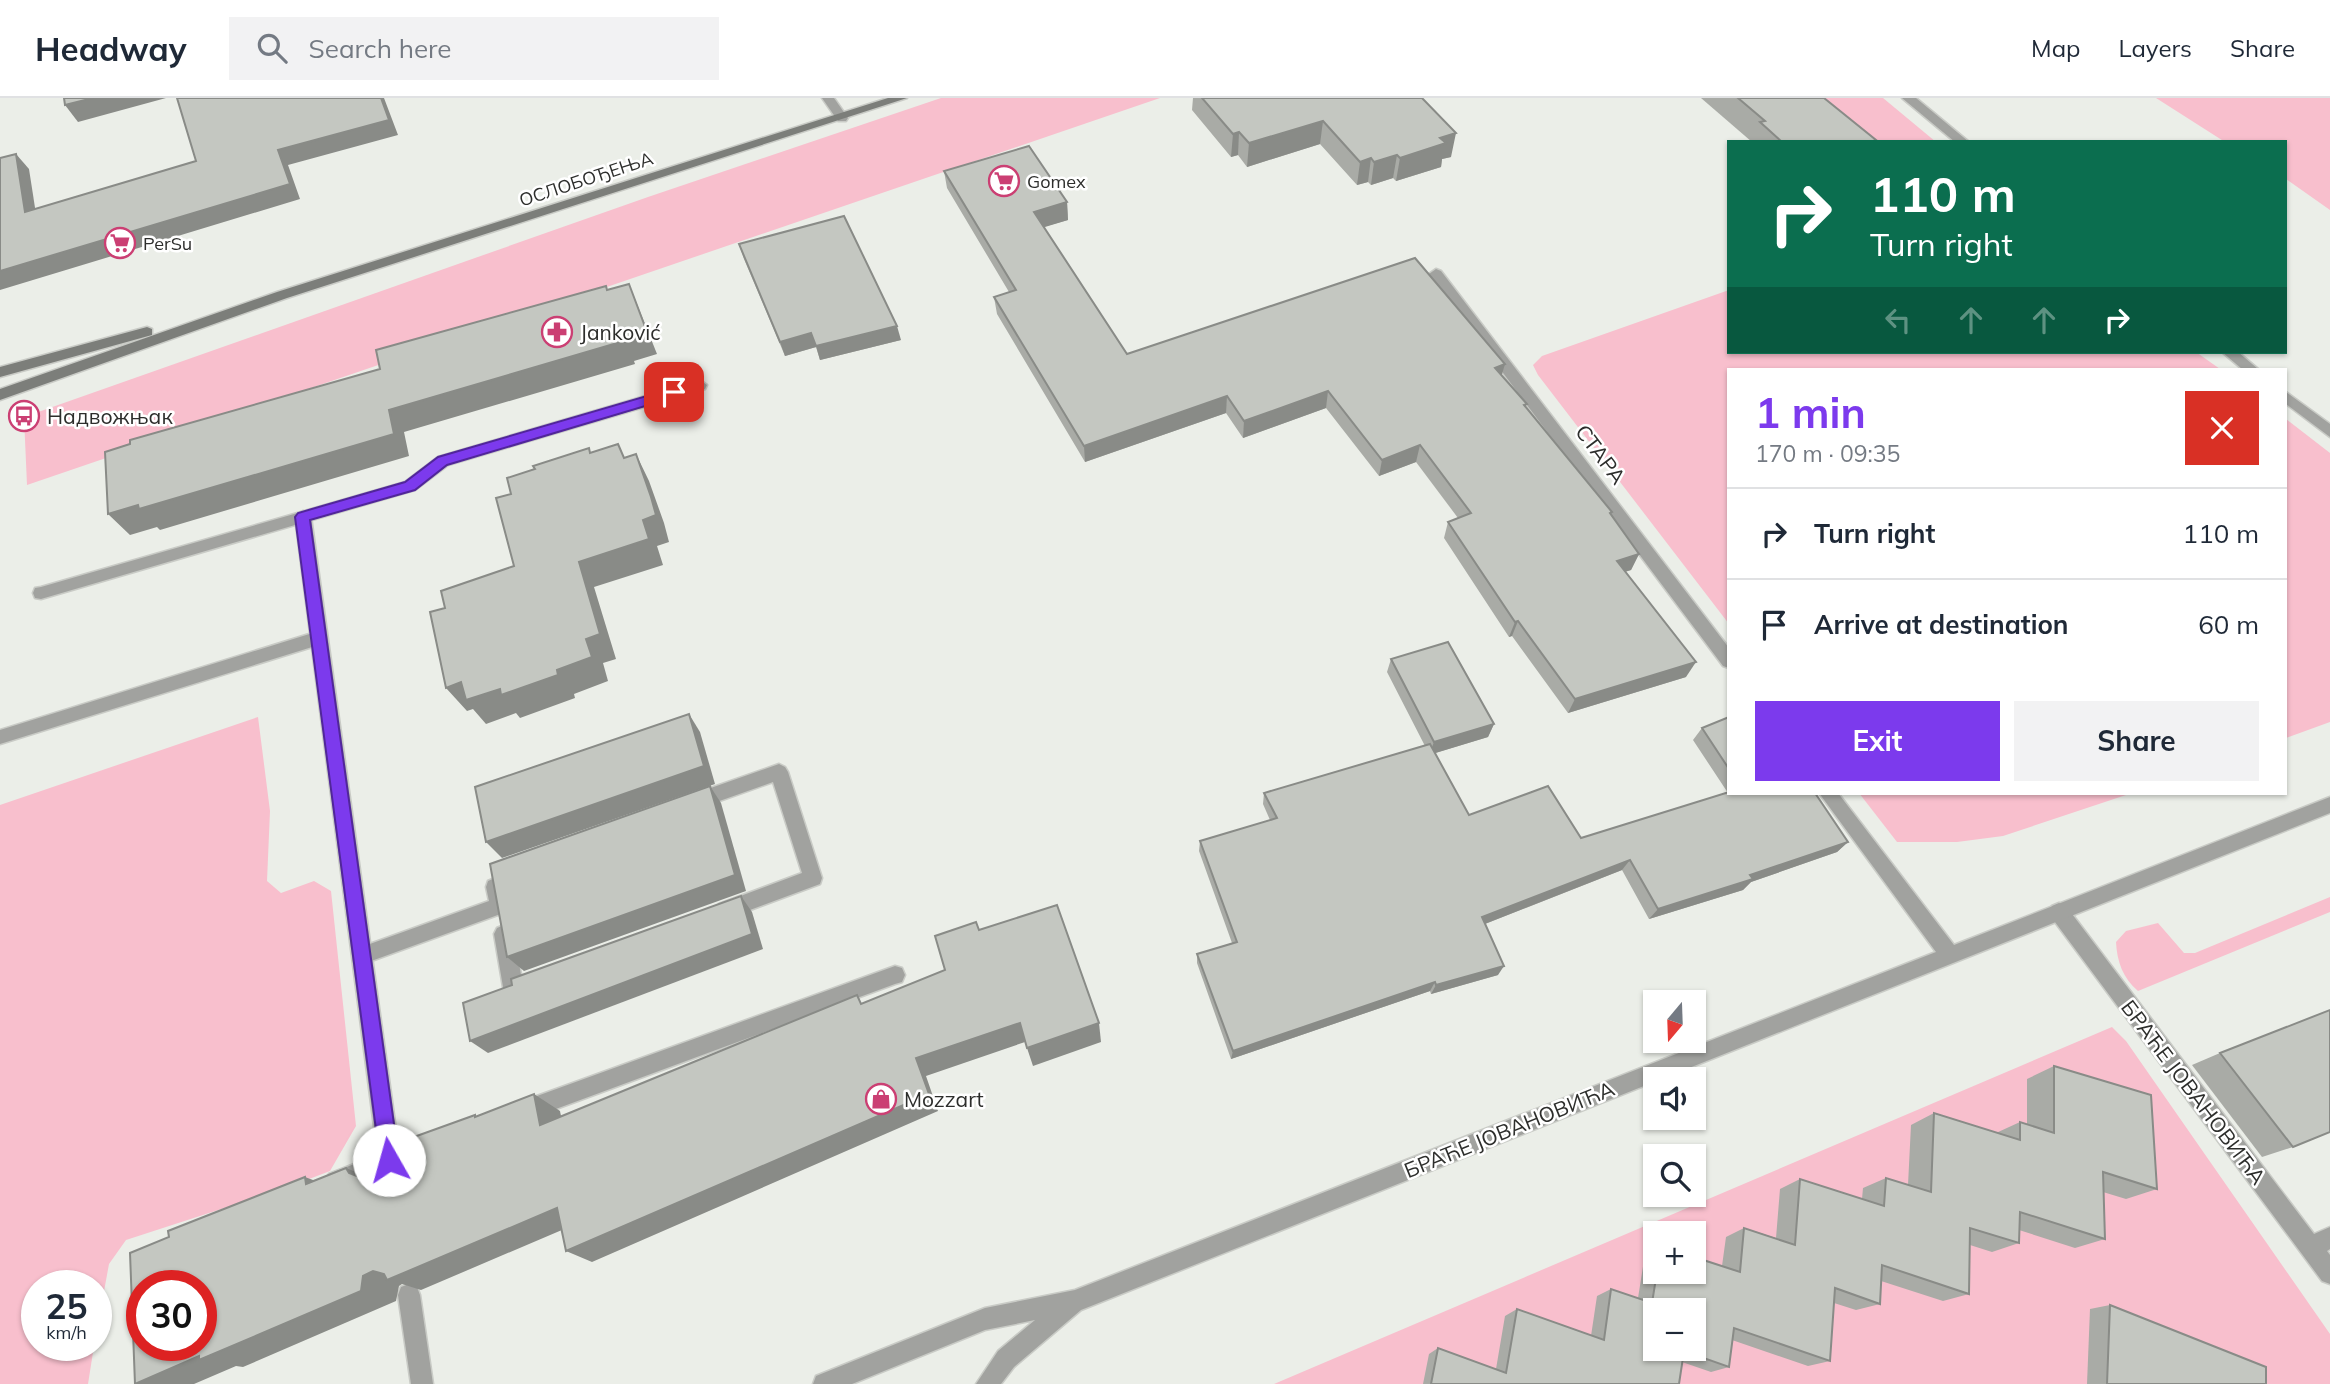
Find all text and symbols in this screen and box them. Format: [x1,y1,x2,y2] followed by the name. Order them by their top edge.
[229,17,719,80] search box
[35,28,187,69] text: Headway
[253,29,291,67] icon: search
[309,32,451,65] text: Search here
[2031,33,2080,63] text: Map
[2118,33,2192,63] text: Layers
[2230,33,2295,63] text: Share
[516,147,656,211] street label: ОСЛОБОЂЕЊА
[1870,163,2016,224] text: 110 m
[987,164,1021,198] supermarket icon: Gomex
[1755,168,1846,259] icon: right
[1027,170,1086,193] place label: Gomex
[1870,224,2013,264] text: Turn right
[103,226,137,260] supermarket icon: PerSu
[143,232,192,255] place label: PerSu
[1879,301,1917,339] icon: left
[1952,301,1990,339] icon: ahead
[2025,301,2063,339] icon: ahead
[2098,301,2136,339] icon: right
[540,315,574,349] pharmacy icon: Janković
[580,319,661,345] place label: Janković
[644,362,704,422] pin
[655,373,693,411] icon: arrive
[1755,386,1866,439] text: 1 min
[2185,391,2259,465] button: close
[7,399,41,433] bus stop icon: Надвожњак
[47,403,173,429] place label: Надвожњак
[1570,419,1632,489] street label: СТАРА
[1755,439,1900,468] text: 170 m · 09:35
[1755,515,1793,553] icon: right
[1814,517,1935,550] text: Turn right
[2183,517,2259,550] text: 110 m
[1755,606,1793,644] icon: arrive
[1814,608,2069,641] text: Arrive at destination
[2198,608,2259,641] text: 60 m
[1755,701,2000,781] button: Exit
[2014,701,2259,781] button: Share
[1643,990,1706,1054] north arrow
[1643,990,1706,1361] map controls
[2116,995,2272,1190] street label: БРАЋЕ ЈОВАНОВИЋА
[1643,1067,1706,1130] button: sound
[1400,1075,1618,1183] street label: БРАЋЕ ЈОВАНОВИЋА
[864,1082,898,1116] shop icon: Mozzart
[904,1086,984,1112] place label: Mozzart
[352,1123,426,1197] position arrow
[1643,1144,1706,1207] button: search
[1643,1221,1706,1284] button: +
[126,1270,217,1361] speed limit sign: 30
[45,1284,88,1328] text: 25
[1643,1298,1706,1361] button: −
[46,1321,87,1344] text: km/h

